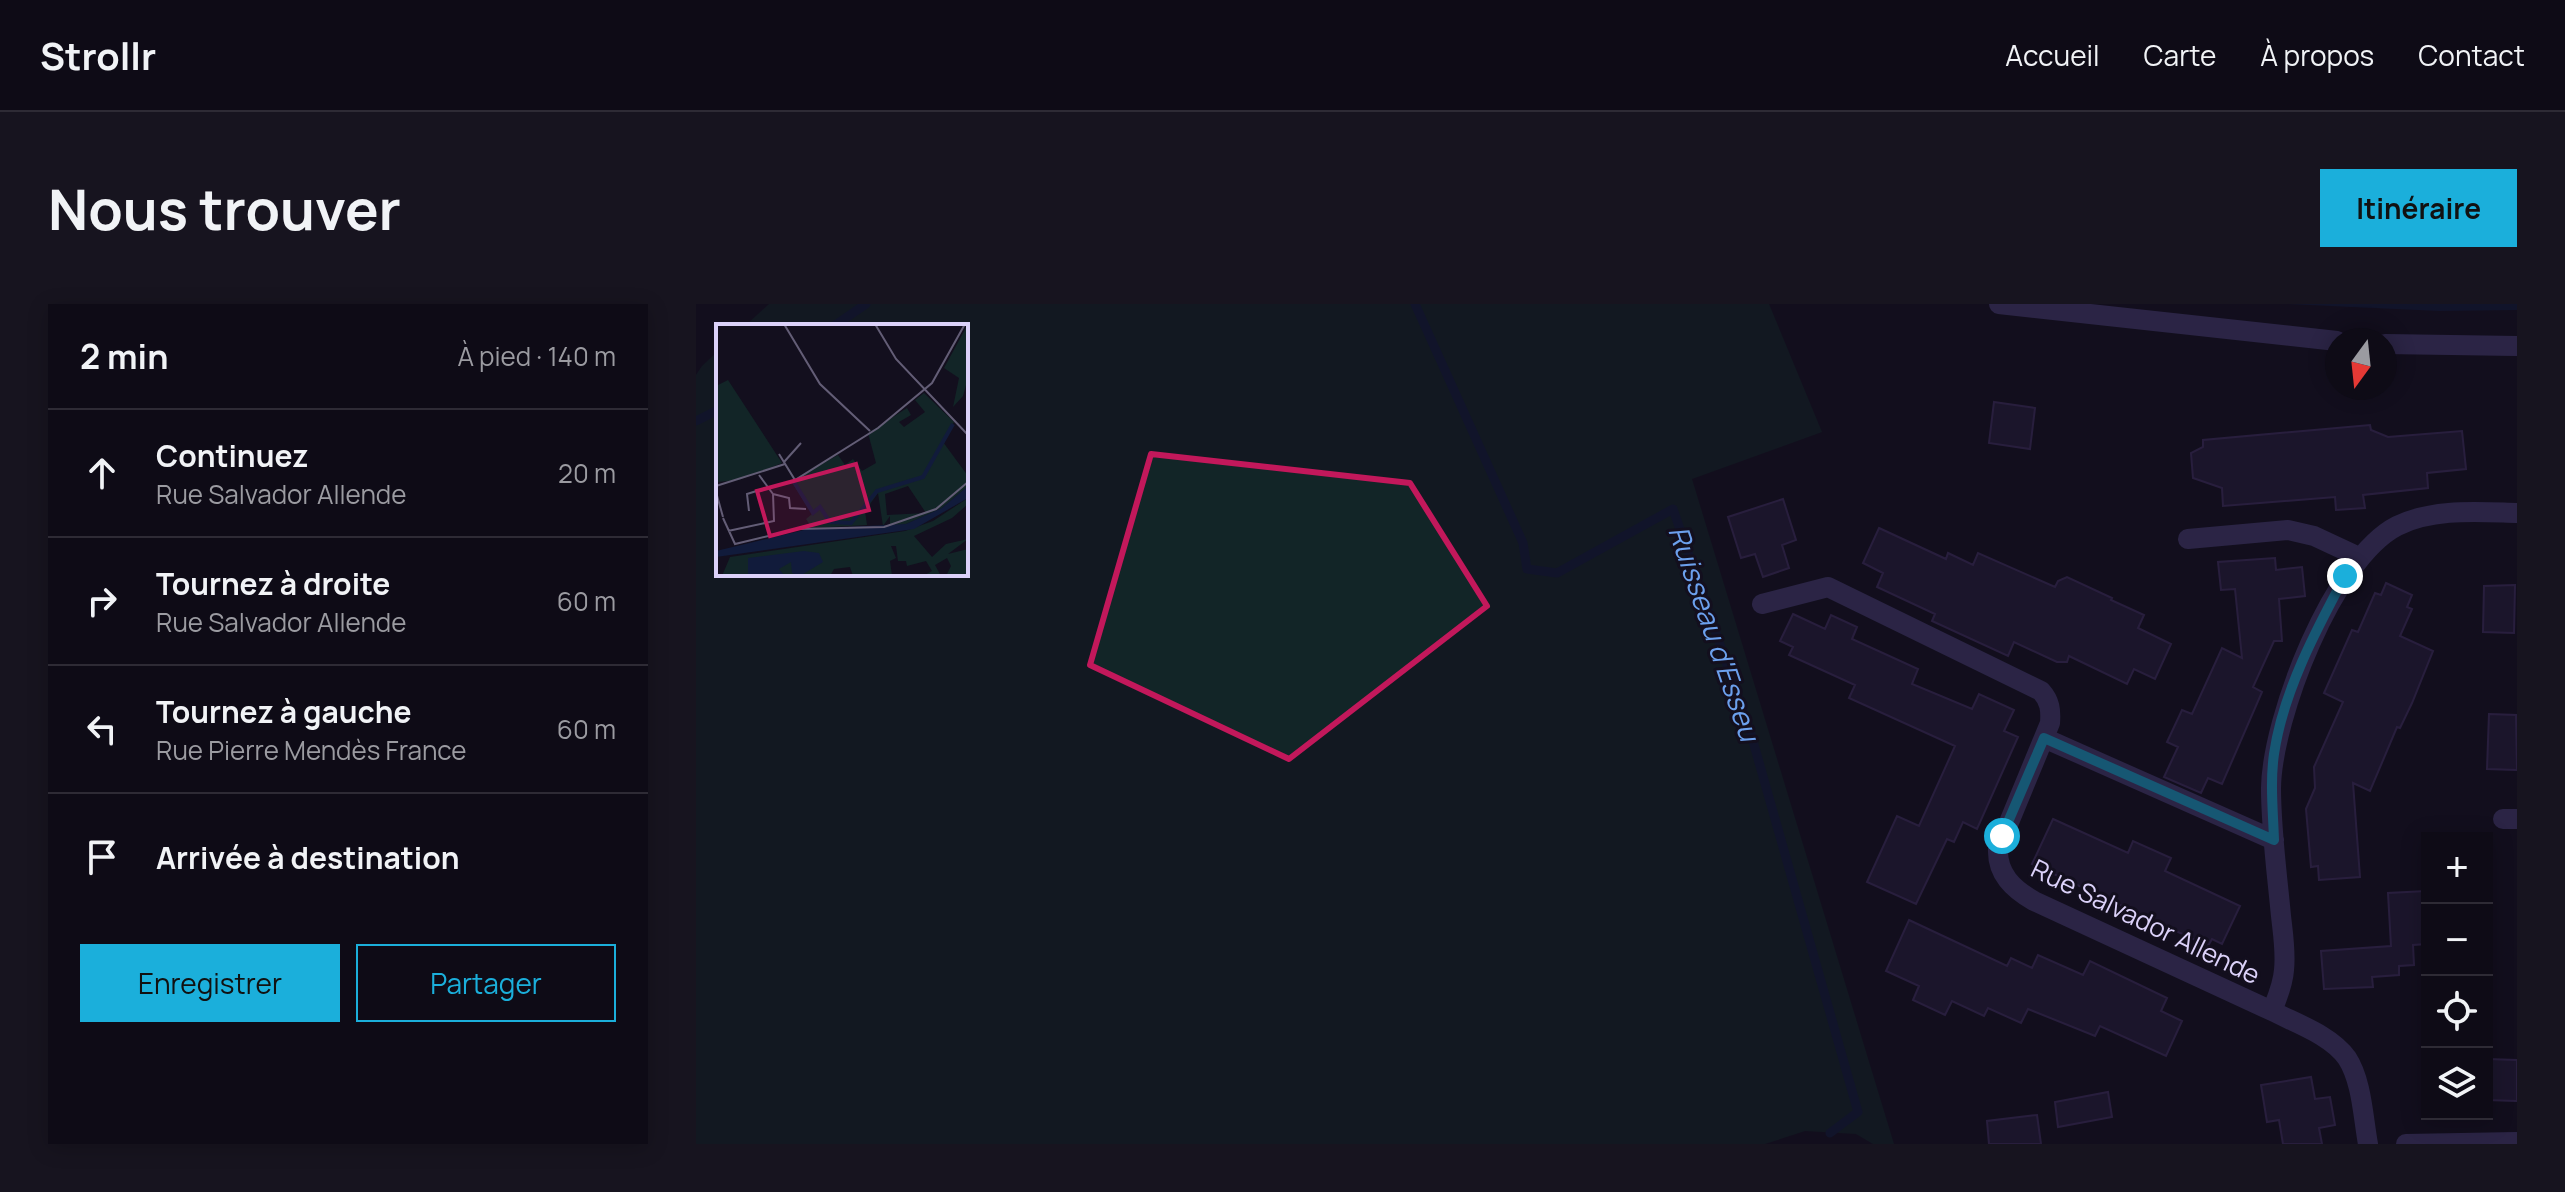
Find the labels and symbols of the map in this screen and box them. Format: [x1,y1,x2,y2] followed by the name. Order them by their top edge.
[716,324,968,576] inset map
[2325,328,2397,400] north arrow
[1660,520,1770,748] water label: Ruisseau d'Esseu
[2327,558,2363,594] route end
[1984,818,2020,854] route start
[2026,850,2266,992] street label: Rue Salvador Allende

